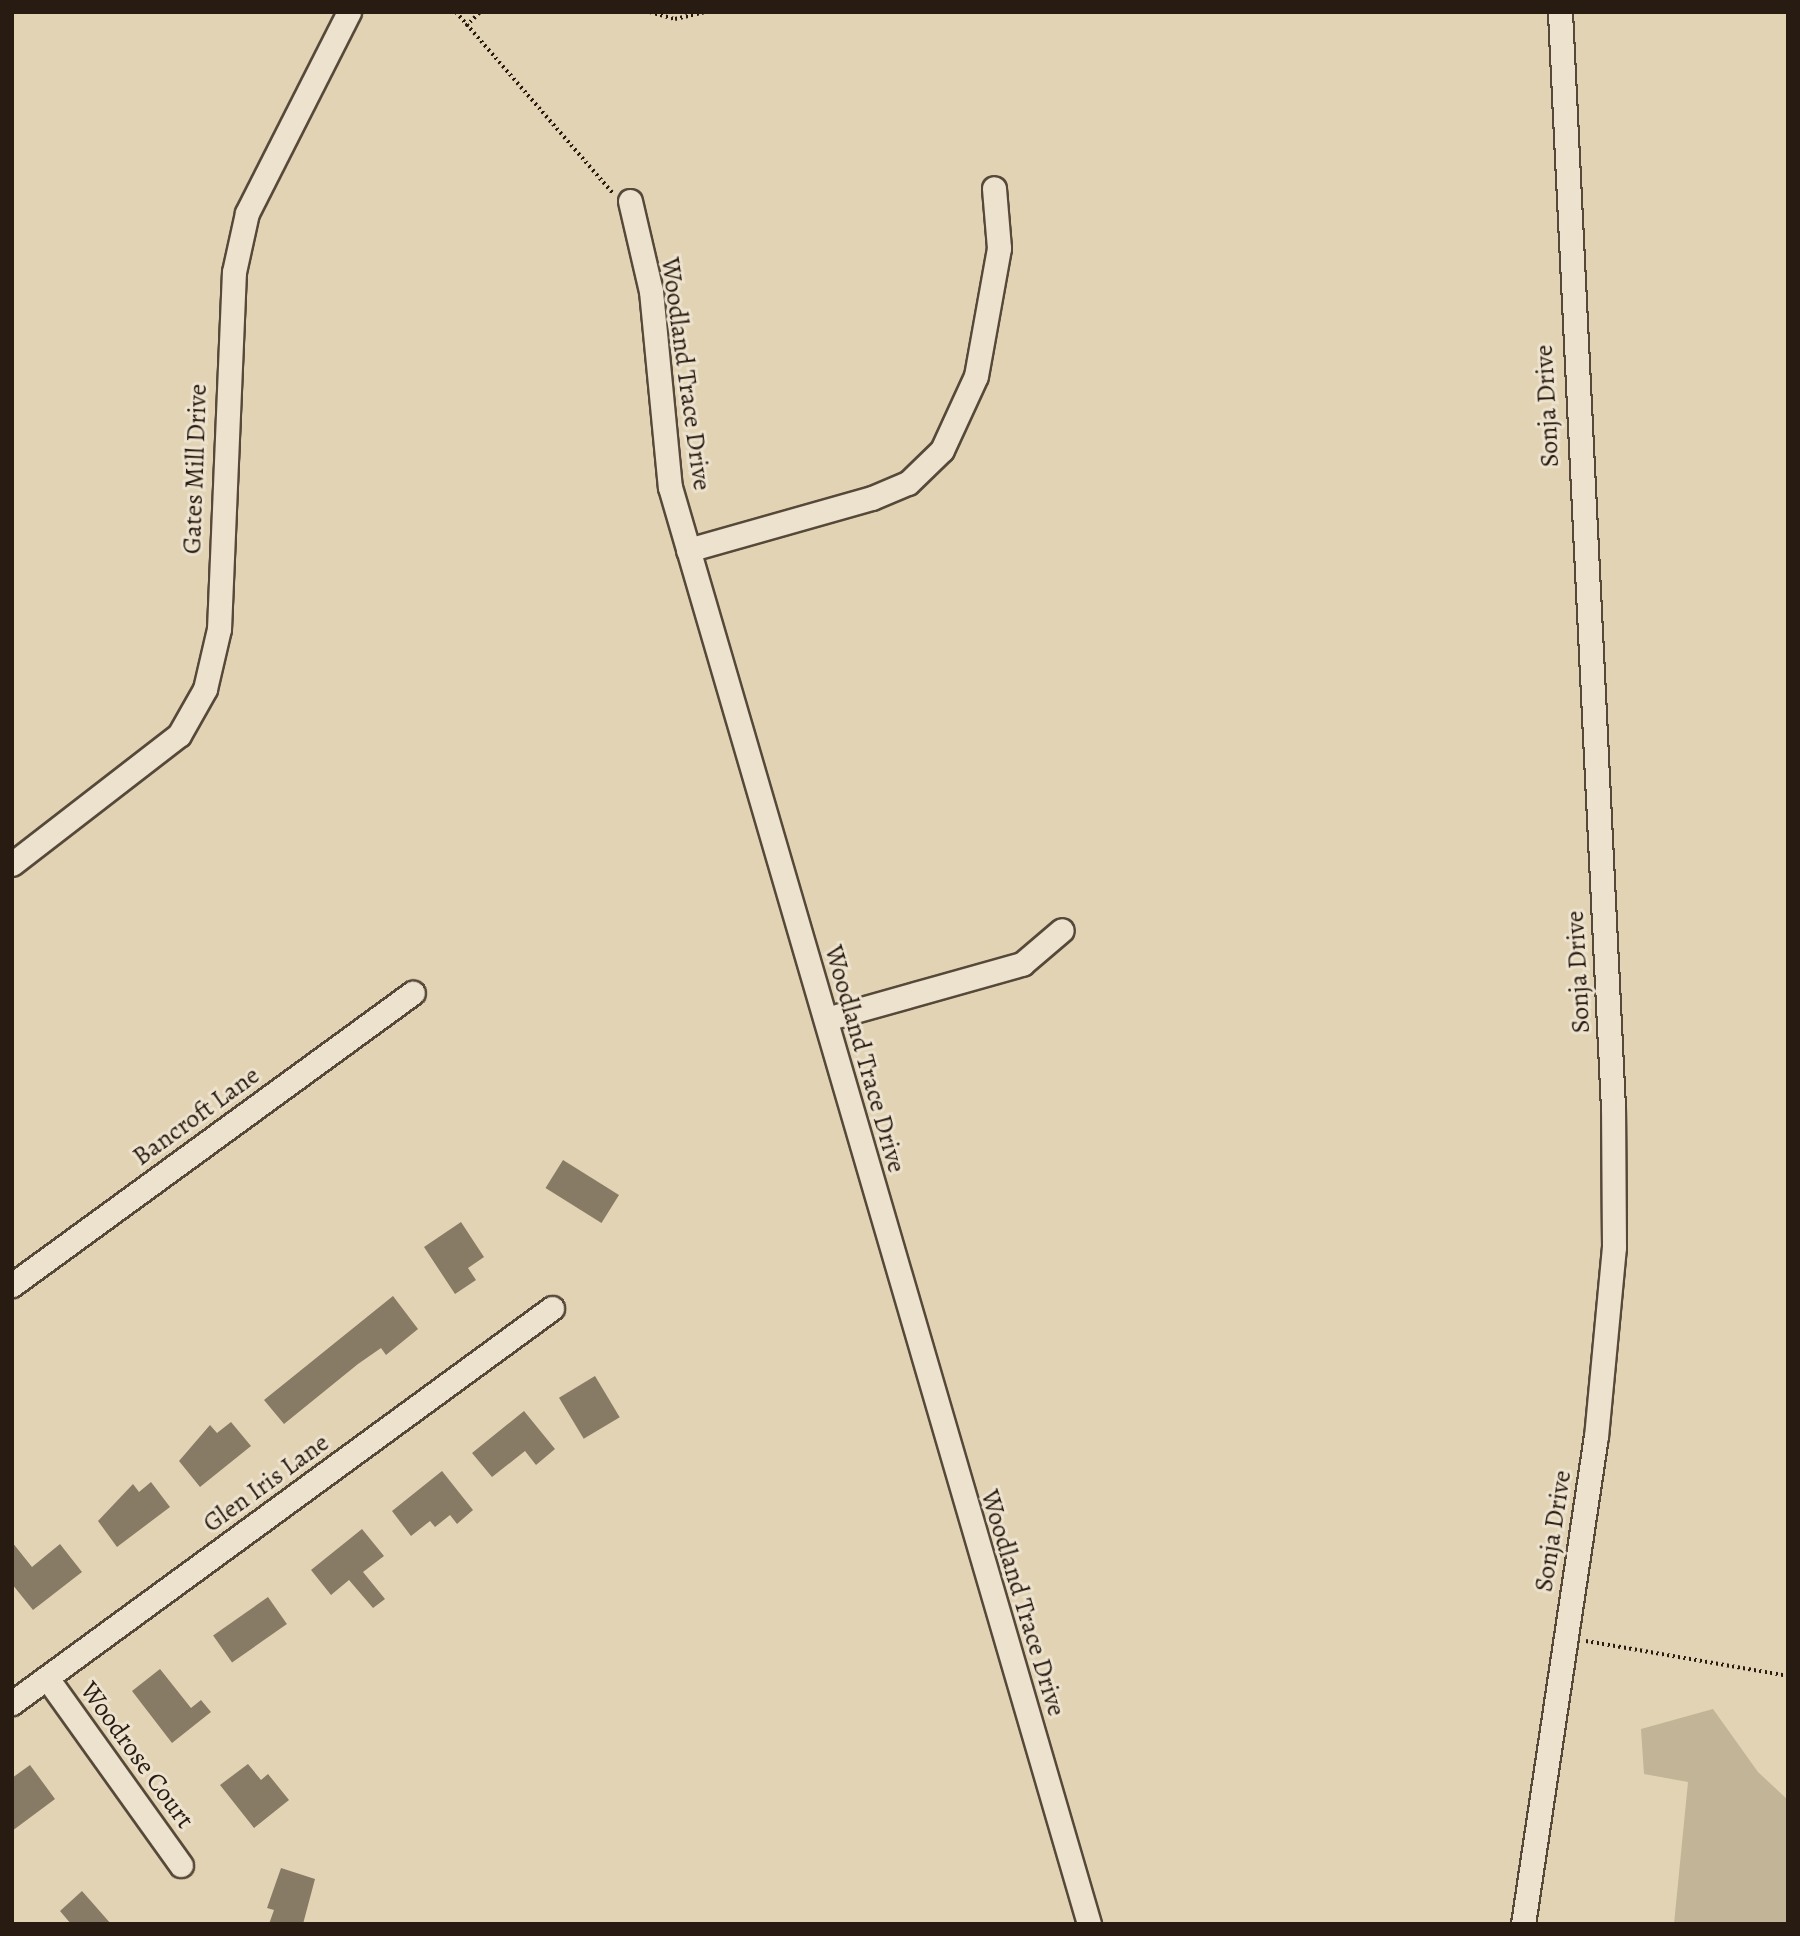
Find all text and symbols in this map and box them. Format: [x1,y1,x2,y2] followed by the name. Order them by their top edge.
[654,255,718,493] street label: Woodland Trace Drive
[1528,344,1566,468] street label: Sonja Drive
[176,383,214,555] street label: Gates Mill Drive
[1559,910,1597,1034] street label: Sonja Drive
[818,942,912,1176] street label: Woodland Trace Drive
[127,1060,265,1172] street label: Bancroft Lane
[197,1427,335,1539] street label: Glen Iris Lane
[1528,1468,1578,1594] street label: Sonja Drive
[974,1486,1072,1720] street label: Woodland Trace Drive
[73,1676,201,1834] street label: Woodrose Court

